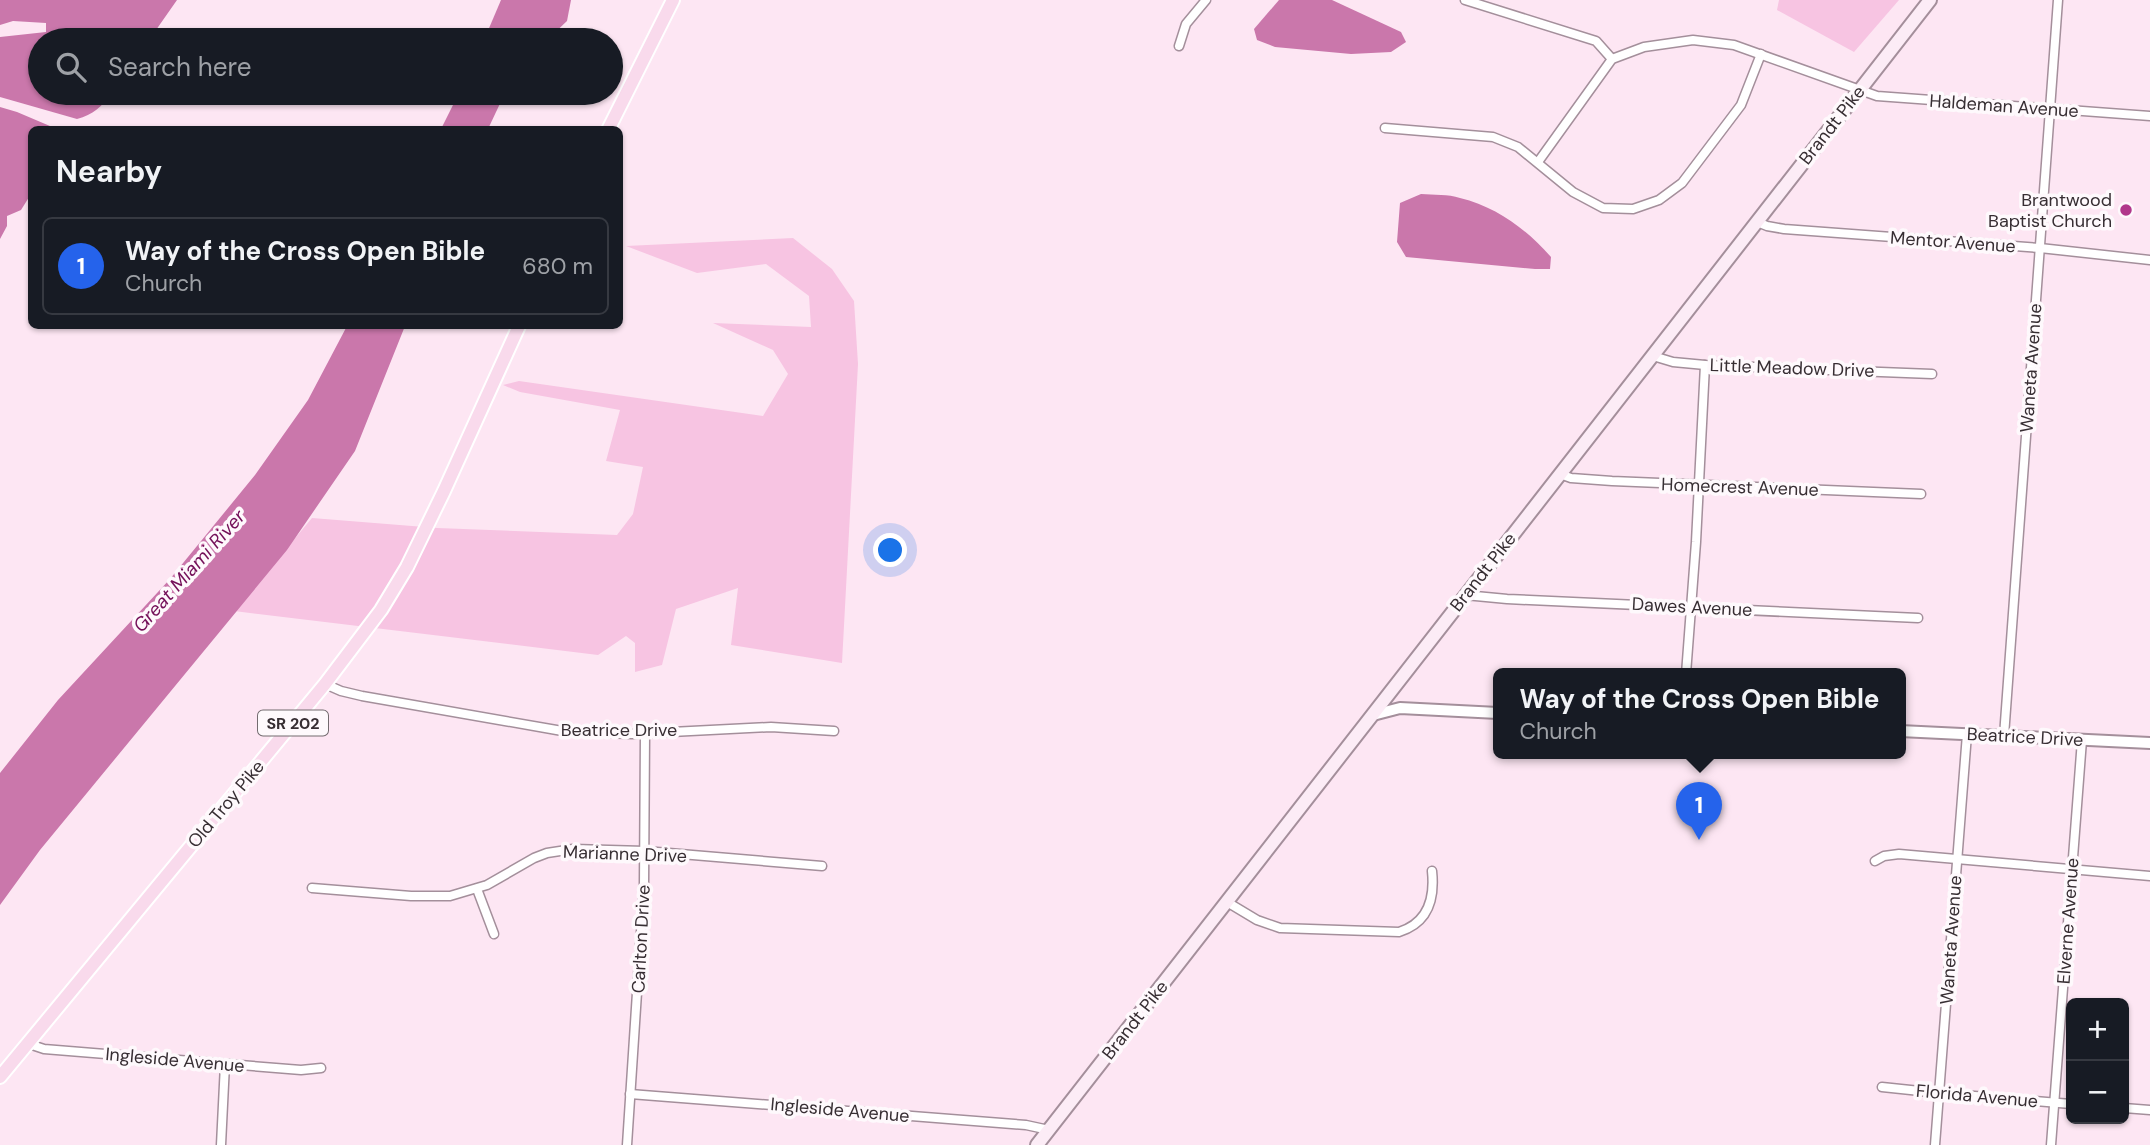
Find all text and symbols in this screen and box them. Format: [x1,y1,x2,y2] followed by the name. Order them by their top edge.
[28,28,623,105] search box
[52,48,90,86] icon: search
[108,50,251,84] text: Search here
[1794,81,1870,169] street label: Brandt Pike
[1929,89,2079,123] street label: Haldeman Avenue
[56,152,162,191] text: Nearby
[1988,188,2112,233] place label: Brantwood Baptist Church
[2118,202,2134,218] marker: Brantwood Baptist Church
[1889,226,2017,258] street label: Mentor Avenue
[125,234,485,268] text: Way of the Cross Open Bible
[77,251,85,281] text: 1
[522,251,593,281] text: 680 m
[125,268,202,298] text: Church
[2015,303,2047,433] street label: Waneta Avenue
[1709,353,1875,383] street label: Little Meadow Drive
[1661,472,1819,502] street label: Homecrest Avenue
[127,504,251,638] water label: Great Miami River
[1445,528,1521,616] street label: Brandt Pike
[873,533,907,567] your location
[1631,592,1753,622] street label: Dawes Avenue
[1493,668,1906,759] popup
[1519,682,1880,716] text: Way of the Cross Open Bible
[258,710,328,736] road number: SR 202
[1519,716,1597,746] text: Church
[561,718,677,742] street label: Beatrice Drive
[1966,722,2084,752] street label: Beatrice Drive
[182,755,270,853] street label: Old Troy Pike
[1676,782,1722,840] pin: 1
[563,840,687,868] street label: Marianne Drive
[2052,857,2084,985] street label: Elverne Avenue
[1935,875,1967,1005] street label: Waneta Avenue
[626,884,656,994] street label: Carlton Drive
[1097,976,1173,1064] street label: Brandt Pike
[2066,998,2129,1124] map controls
[2066,998,2129,1061] button: +
[104,1042,246,1078] street label: Ingleside Avenue
[2066,1061,2129,1124] button: −
[1915,1079,2039,1113] street label: Florida Avenue
[769,1092,911,1128] street label: Ingleside Avenue

